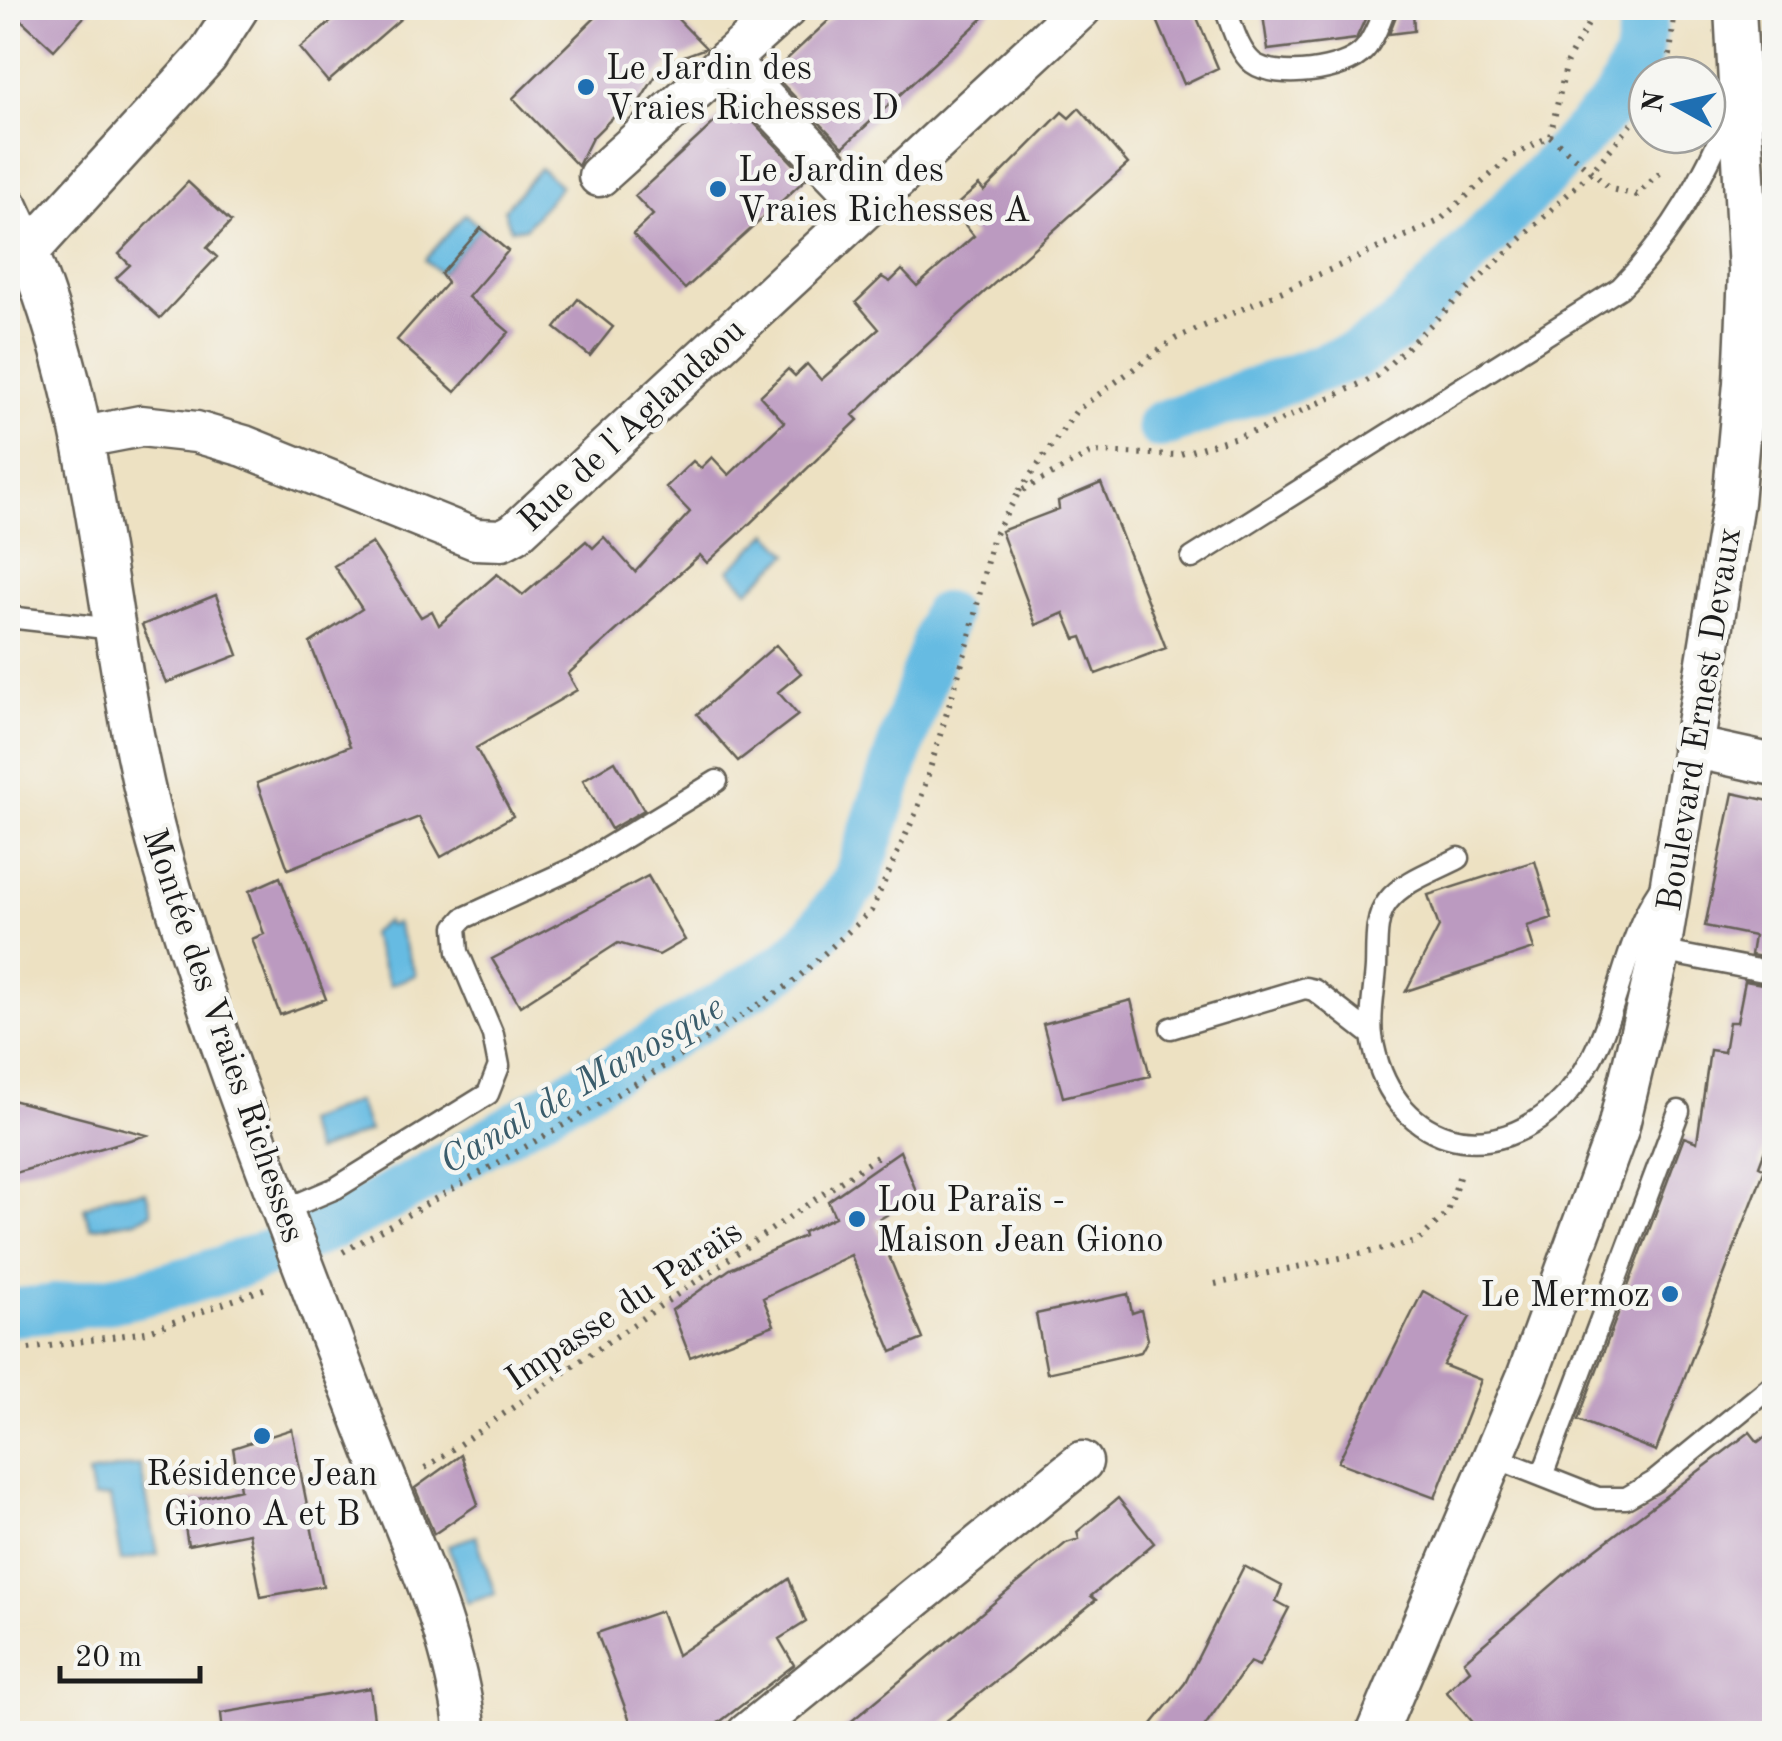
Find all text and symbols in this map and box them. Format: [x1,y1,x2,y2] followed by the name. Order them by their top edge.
[606,52,899,127] place label: Le Jardin des Vraies Richesses D
[1627,55,1727,155] north arrow
[575,76,597,98] marker: Le Jardin des Vraies Richesses D
[1640,89,1671,114] text: N
[738,154,1030,229] place label: Le Jardin des Vraies Richesses A
[707,178,729,200] marker: Le Jardin des Vraies Richesses A
[513,313,752,539] street label: Rue de l'Aglandaou
[1653,525,1748,914] street label: Boulevard Ernest Devaux
[135,824,310,1247] street label: Montée des Vraies Richesses
[434,989,731,1182] water label: Canal de Manosque
[877,1184,1164,1259] place label: Lou Paraïs - Maison Jean Giono
[846,1208,868,1230] marker: Lou Paraïs - Maison Jean Giono
[500,1214,749,1398] street label: Impasse du Paraïs
[1480,1279,1650,1314] place label: Le Mermoz
[1659,1283,1681,1305] marker: Le Mermoz
[251,1425,273,1447] marker: Résidence Jean Giono A et B
[146,1458,378,1533] place label: Résidence Jean Giono A et B
[60,1621,200,1683] scale bar
[75,1643,142,1673] text: 20 m

